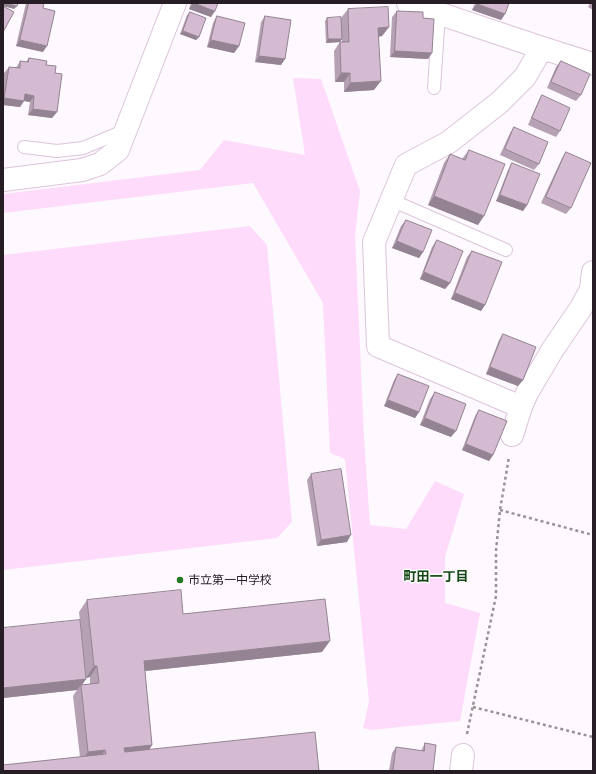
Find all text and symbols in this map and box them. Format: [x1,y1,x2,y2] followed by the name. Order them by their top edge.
[404,569,468,585] district label: 町田一丁目
[188,573,272,587] place label: 市立第一中学校
[175,575,185,585] marker: 市立第一中学校

